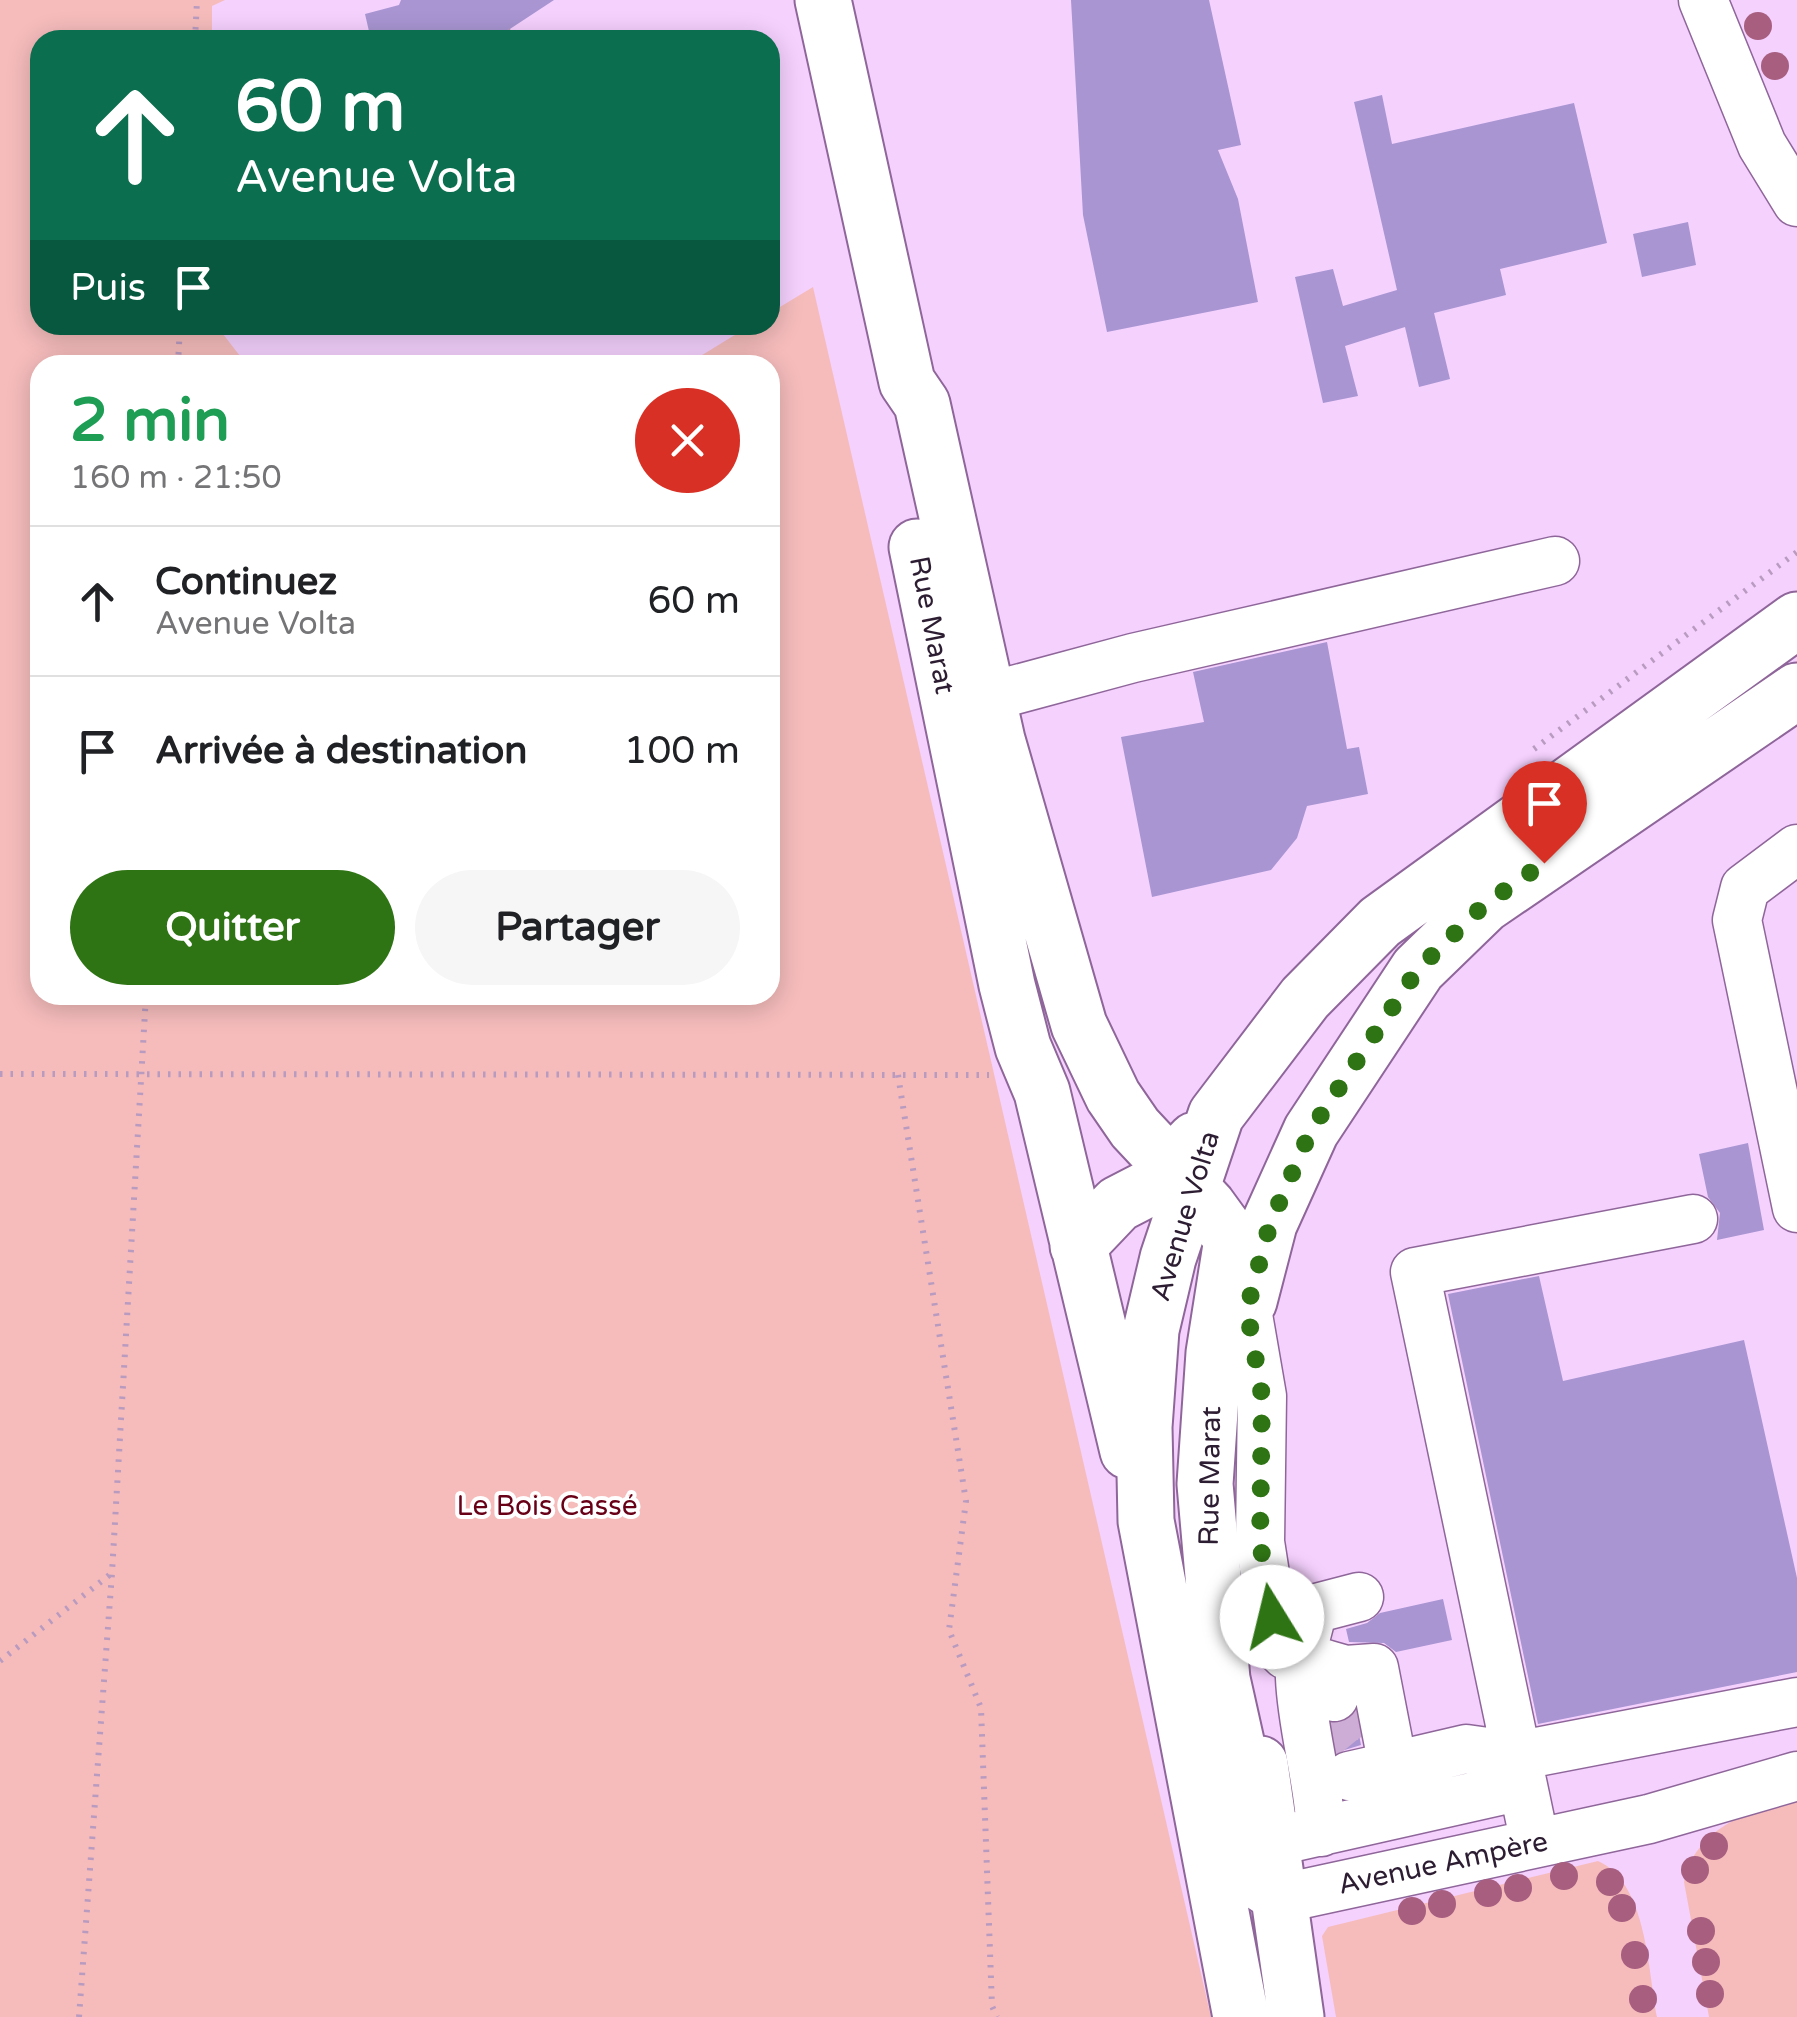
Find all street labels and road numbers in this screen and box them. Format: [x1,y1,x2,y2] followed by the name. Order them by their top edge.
[902,553,962,697] street label: Rue Marat
[1143,1127,1227,1305] street label: Avenue Volta
[1192,1406,1228,1546] street label: Rue Marat
[1335,1824,1551,1902] street label: Avenue Ampère

